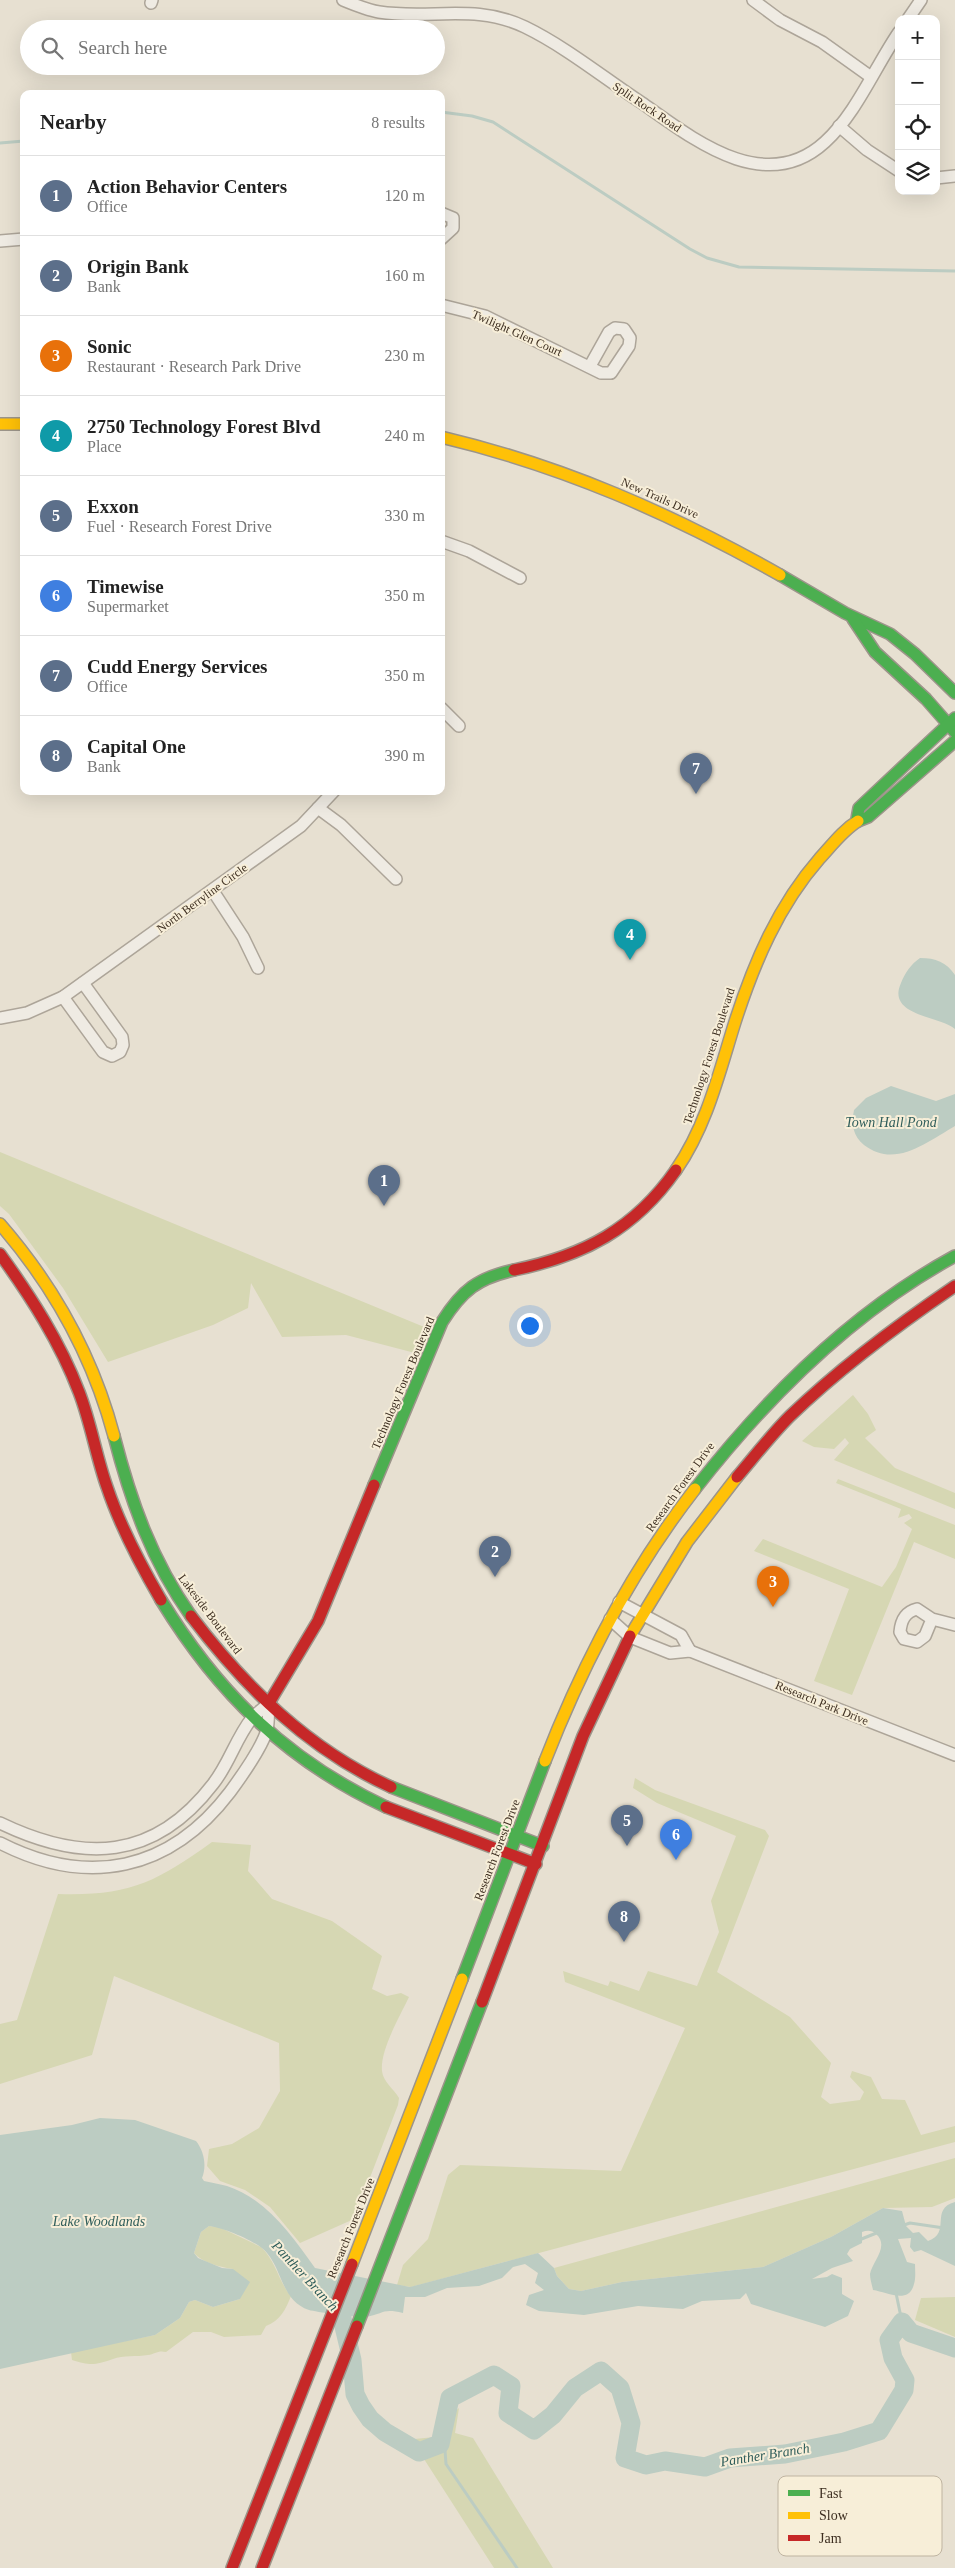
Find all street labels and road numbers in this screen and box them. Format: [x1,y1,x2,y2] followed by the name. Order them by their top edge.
[610,79,684,135] street label: Split Rock Road
[470,307,565,359] street label: Twilight Glen Court
[619,475,701,521] street label: New Trails Drive
[154,860,250,936] street label: North Berryline Circle
[680,986,738,1126] street label: Technology Forest Boulevard
[369,1315,437,1451] street label: Technology Forest Boulevard
[643,1439,717,1535] street label: Research Forest Drive
[175,1571,245,1657] street label: Lakeside Boulevard
[773,1678,871,1728] street label: Research Park Drive
[471,1797,523,1903] street label: Research Forest Drive
[324,2176,378,2280] street label: Research Forest Drive

